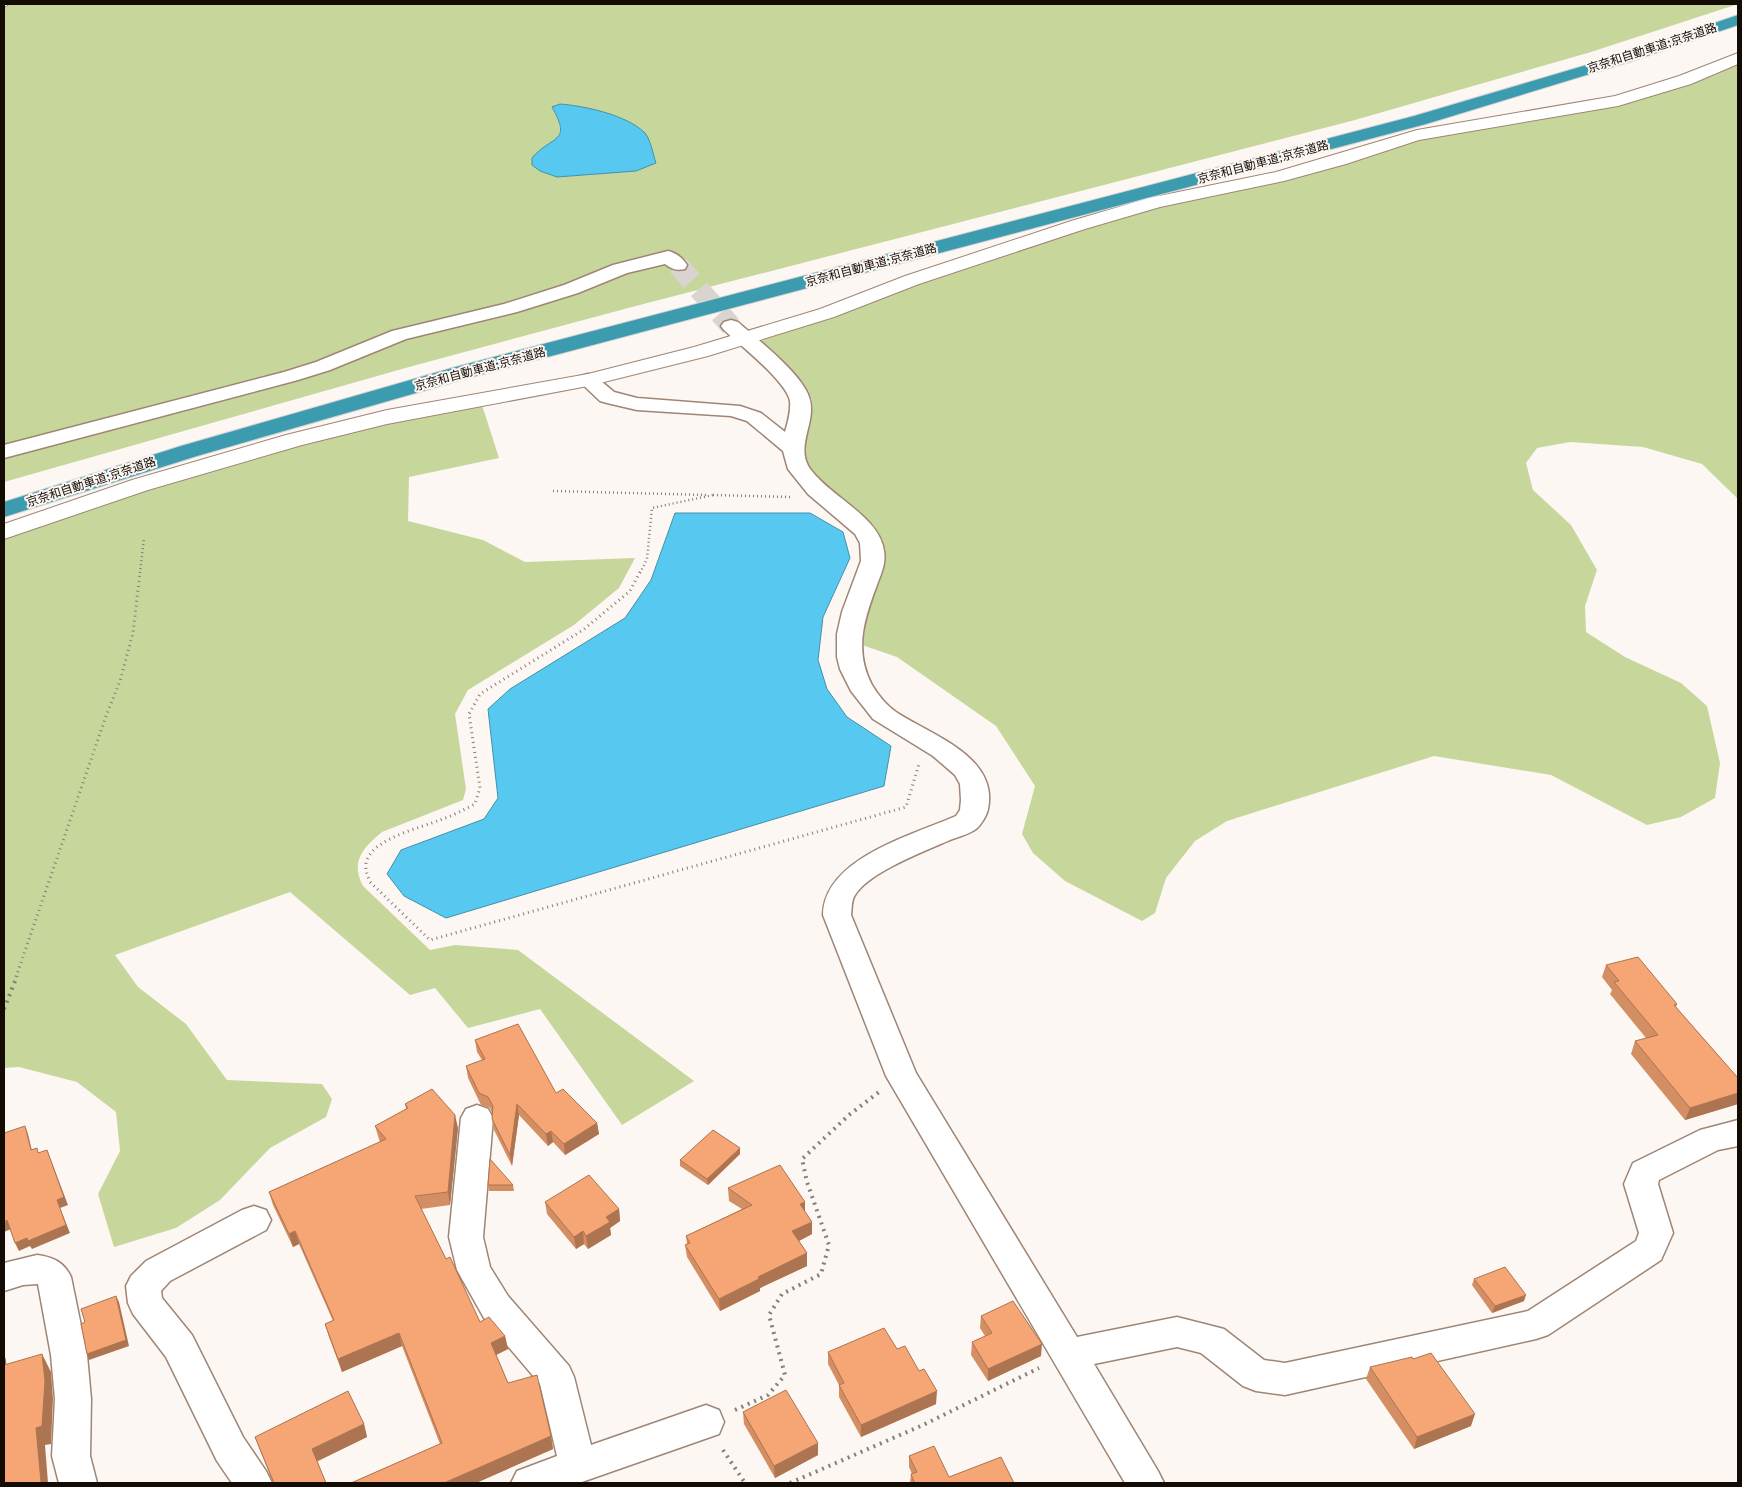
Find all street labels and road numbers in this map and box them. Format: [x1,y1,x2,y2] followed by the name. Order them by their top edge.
[1585,20,1719,76] street label: 京奈和自動車道;京奈道路
[1196,138,1330,186] street label: 京奈和自動車道;京奈道路
[804,241,938,289] street label: 京奈和自動車道;京奈道路
[413,345,547,393] street label: 京奈和自動車道;京奈道路
[24,454,158,510] street label: 京奈和自動車道;京奈道路

